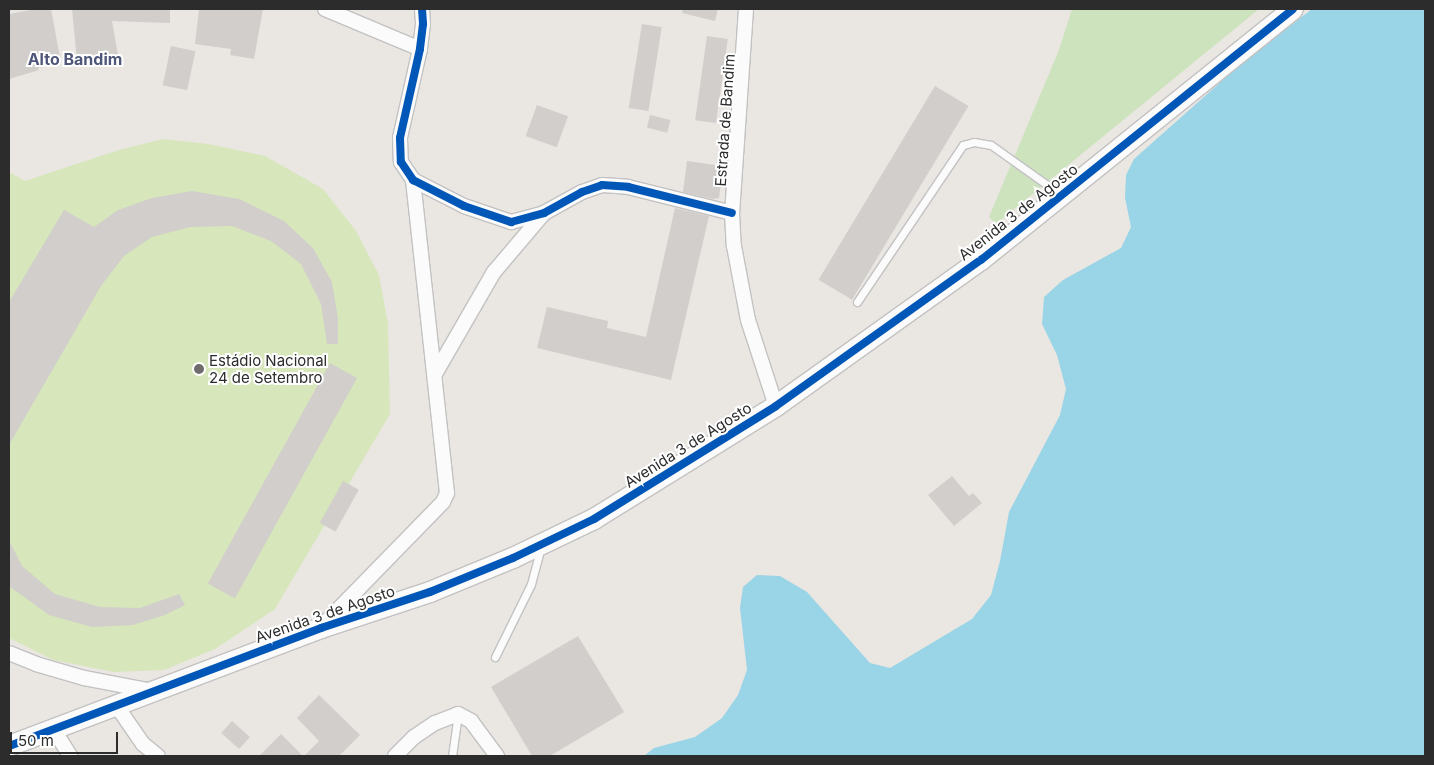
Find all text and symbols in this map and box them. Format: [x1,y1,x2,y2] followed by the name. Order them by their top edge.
[28,49,122,69] district label: Alto Bandim
[711,53,739,187] street label: Estrada de Bandim
[955,160,1081,264] street label: Avenida 3 de Agosto
[209,351,327,386] place label: Estádio Nacional 24 de Setembro
[193,363,205,375] marker: Estádio Nacional 24 de Setembro
[621,399,755,491] street label: Avenida 3 de Agosto
[253,582,397,646] street label: Avenida 3 de Agosto
[12,722,120,754] scale bar
[18,731,54,750] text: 50 m

